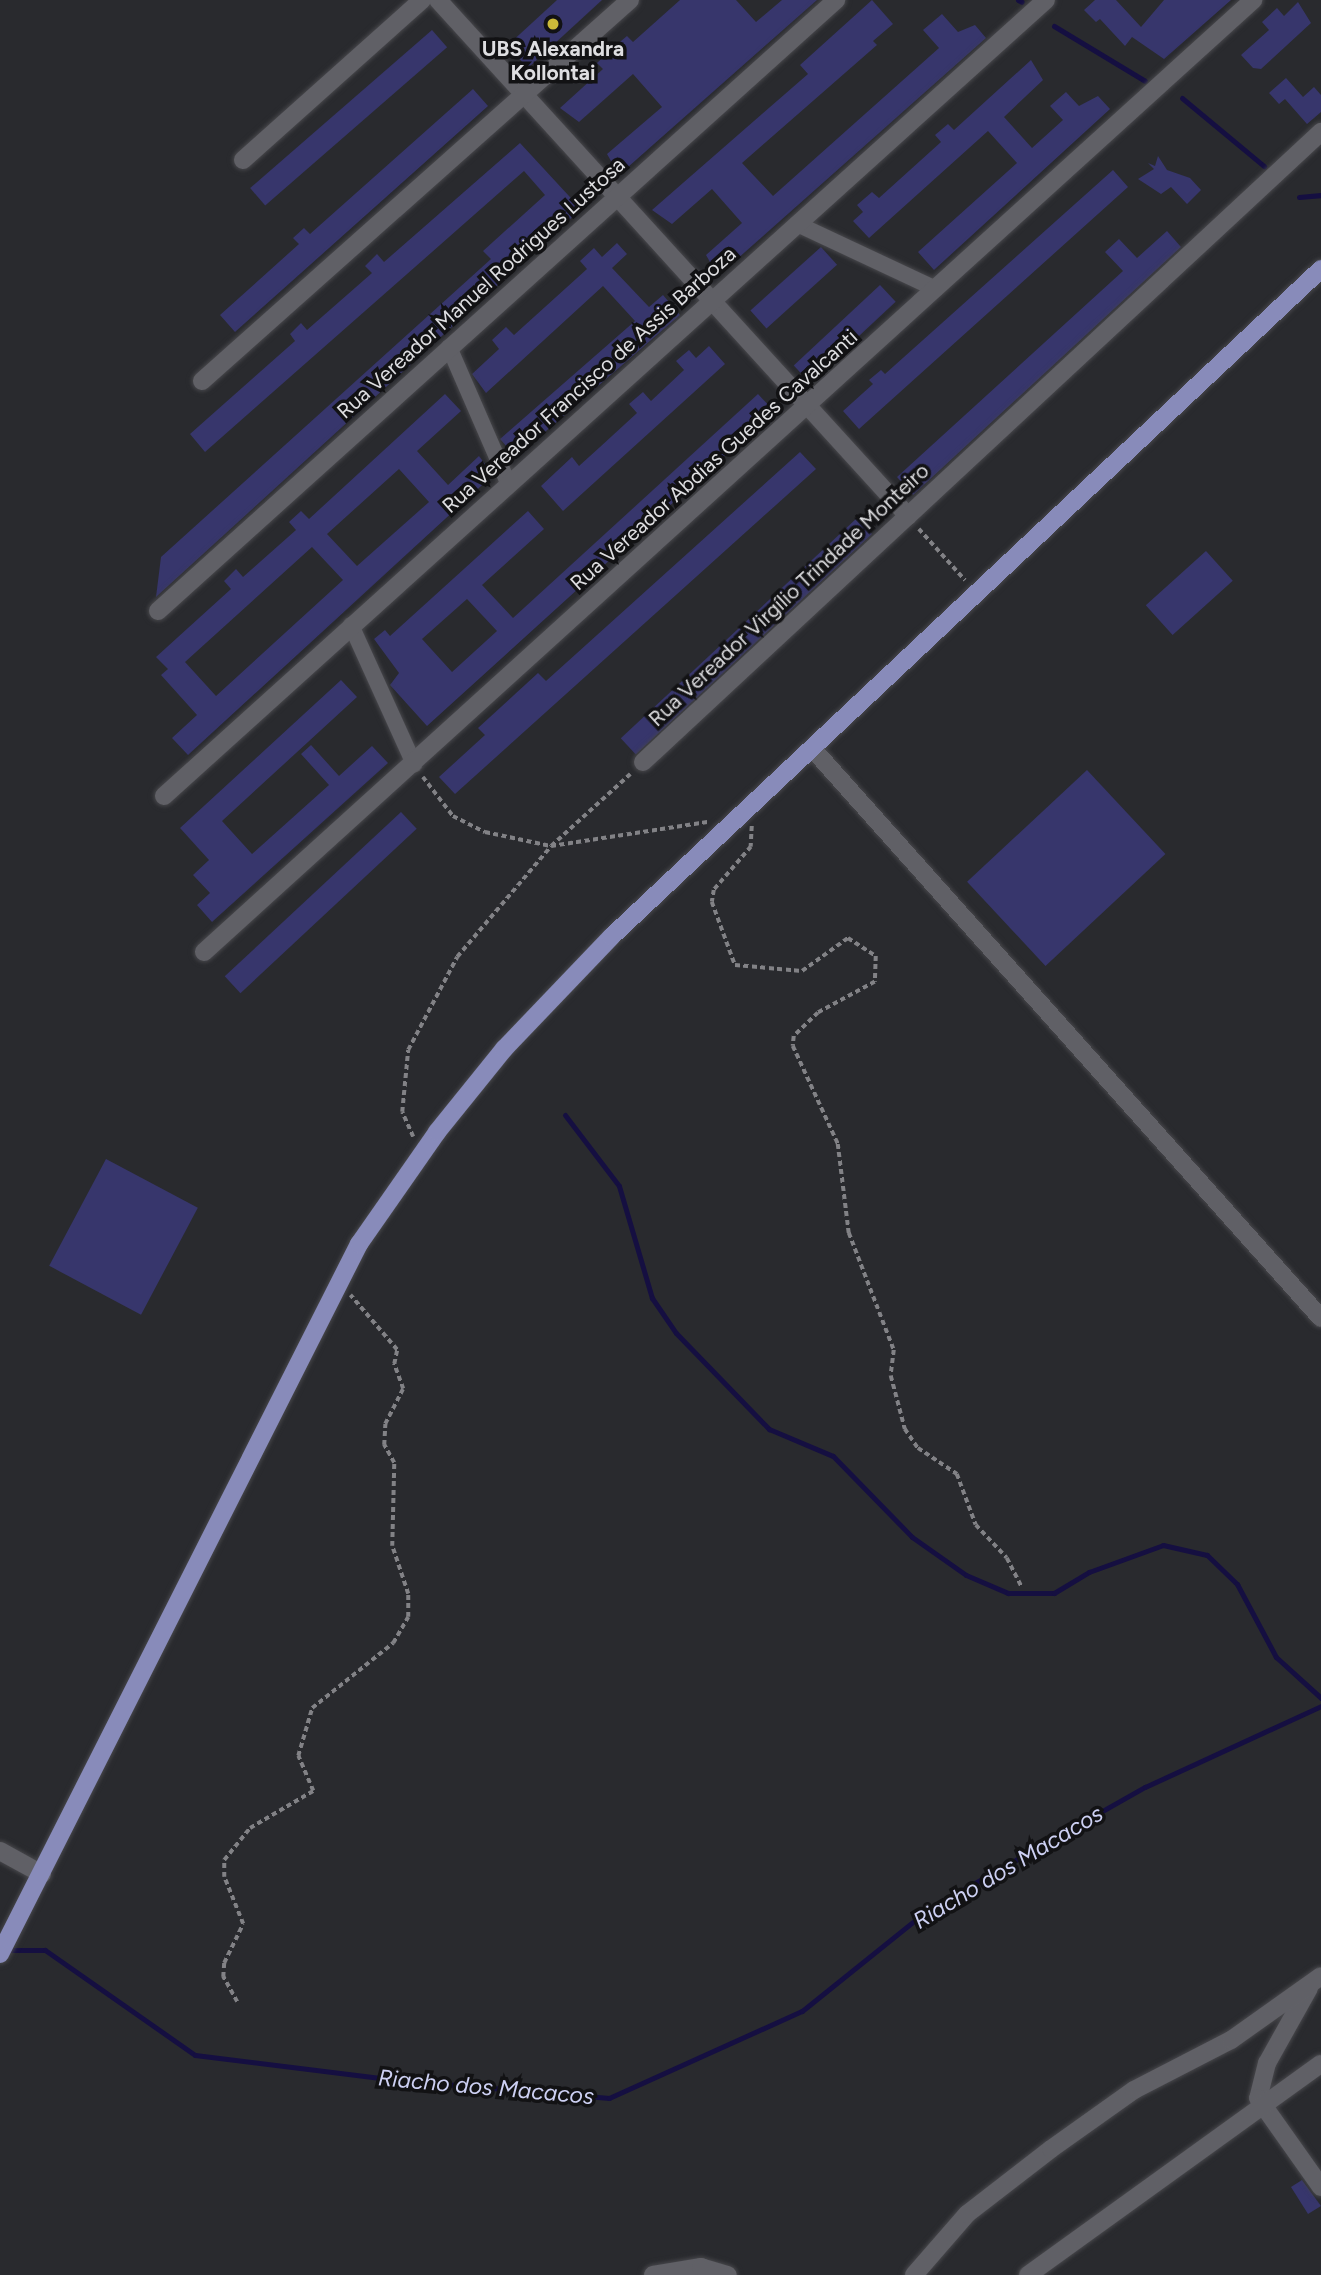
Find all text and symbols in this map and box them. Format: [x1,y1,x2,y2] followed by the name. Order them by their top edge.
[543,14,563,34] marker: UBS Alexandra Kollontai
[482,36,624,86] place label: UBS Alexandra Kollontai
[332,152,630,424] street label: Rua Vereador Manuel Rodrigues Lustosa
[437,241,741,519] street label: Rua Vereador Francisco de Assis Barboza
[565,324,863,596] street label: Rua Vereador Abdias Guedes Cavalcanti
[644,458,934,732] street label: Rua Vereador Virgílio Trindade Monteiro
[908,1799,1108,1935] water label: Riacho dos Macacos
[377,2064,595,2110] water label: Riacho dos Macacos

